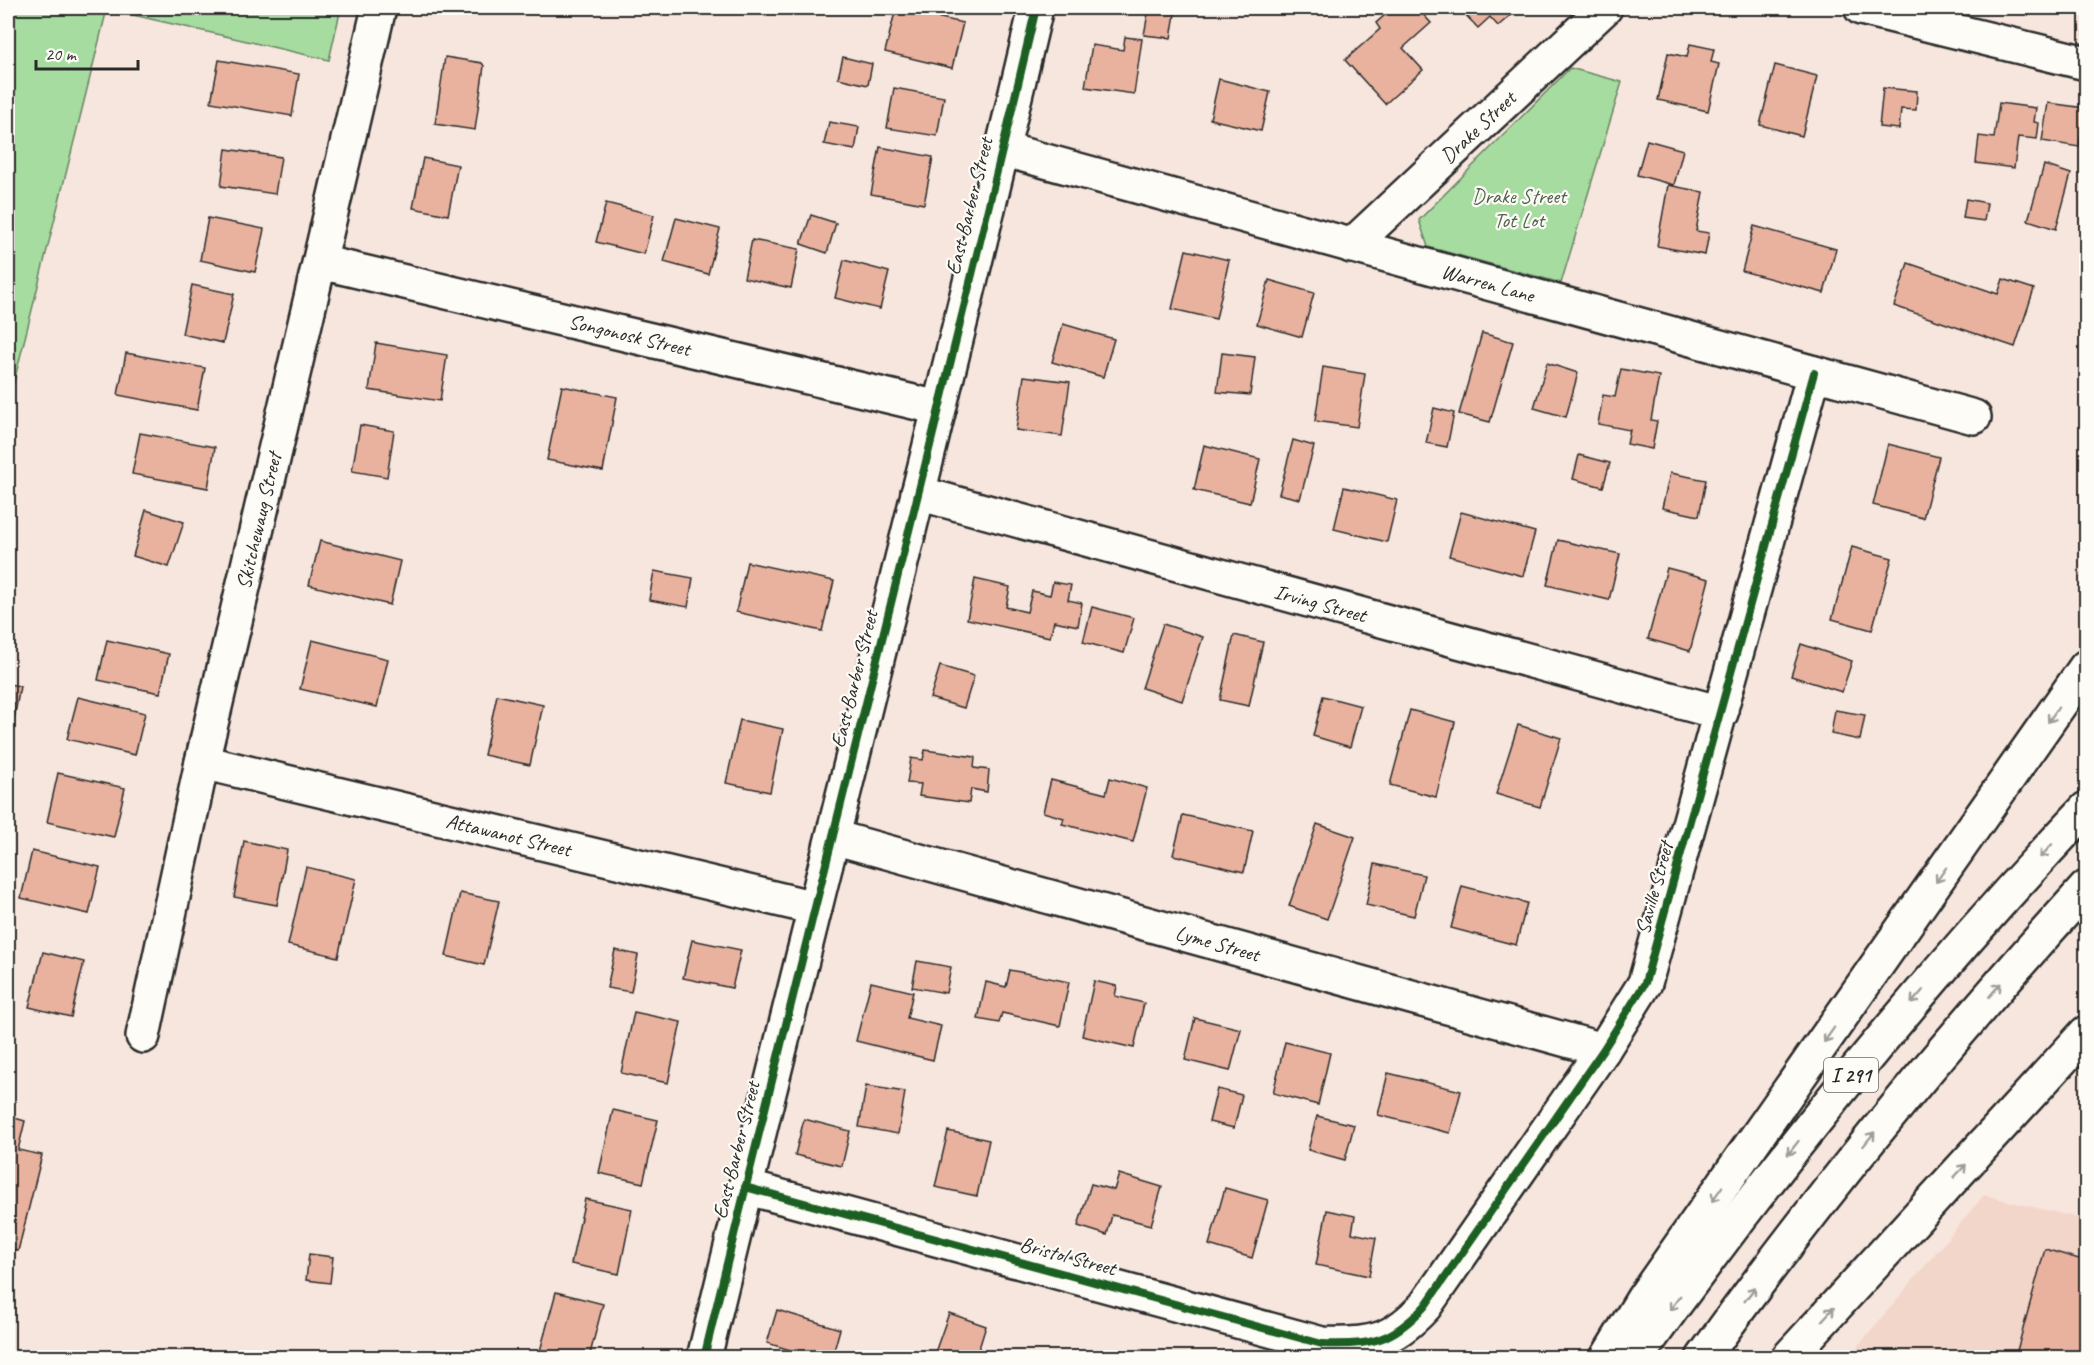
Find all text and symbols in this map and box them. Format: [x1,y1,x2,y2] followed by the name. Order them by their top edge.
[36,33,138,71] scale bar
[45,43,78,65] text: 20 m
[1435,84,1523,169] street label: Drake Street
[939,133,999,277] street label: East Barber Street
[1472,183,1568,233] park label: Drake Street Tot Lot
[1439,258,1539,309] street label: Warren Lane
[566,308,695,362] street label: Songonosk Street
[230,447,288,592] street label: Skitchewaug Street
[1271,578,1371,629] street label: Irving Street
[824,606,884,750] street label: East Barber Street
[2047,707,2059,723] one-way arrow
[444,808,575,863] street label: Attawanot Street
[1629,836,1680,937] street label: Saville Street
[2039,843,2053,858] one-way arrow
[1935,866,1947,883] one-way arrow
[1173,919,1264,968] street label: Lyme Street
[1988,982,2001,998] one-way arrow
[1910,989,1924,1004] one-way arrow
[1823,1026,1835,1042] one-way arrow
[1824,1058,1878,1092] road number: I 291
[706,1077,766,1221] street label: East Barber Street
[1863,1131,1876,1147] one-way arrow
[1787,1139,1799,1155] one-way arrow
[1953,1164,1967,1179] one-way arrow
[1711,1185,1723,1202] one-way arrow
[1017,1231,1121,1282] street label: Bristol Street
[1744,1286,1756,1302] one-way arrow
[1669,1294,1681,1310] one-way arrow
[1820,1307,1835,1322] one-way arrow

